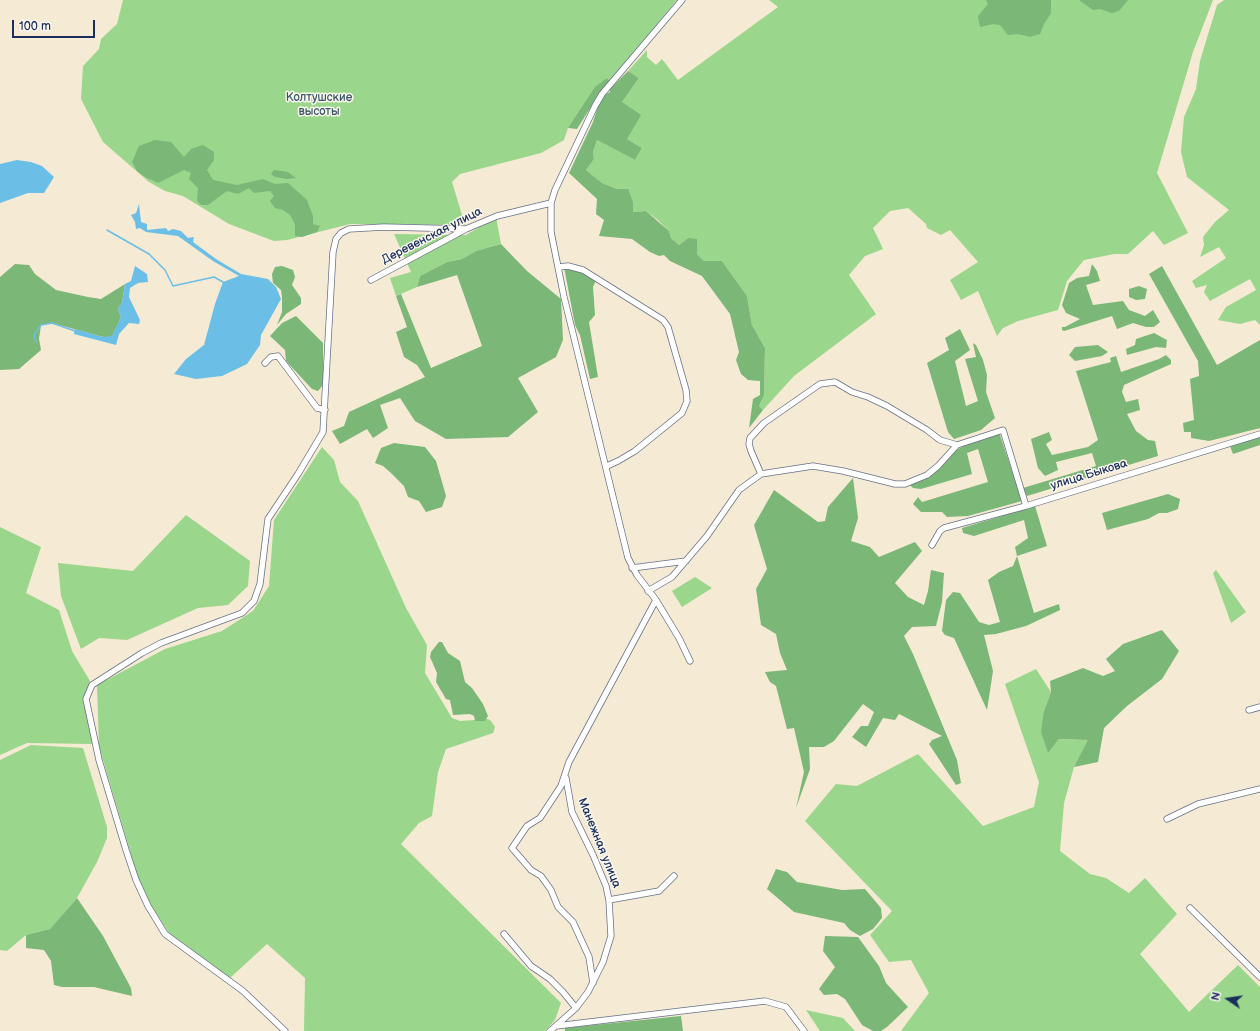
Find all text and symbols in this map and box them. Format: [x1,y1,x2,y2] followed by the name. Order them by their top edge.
[14,12,97,38] scale bar
[19,19,51,34] text: 100 m
[286,91,352,119] park label: Колтушские высоты
[379,204,485,268] street label: Деревенская улица
[1049,457,1129,493] street label: улица Быкова
[574,796,624,890] street label: Манежная улица
[1208,979,1248,1019] north arrow
[1209,991,1223,1002] text: N

